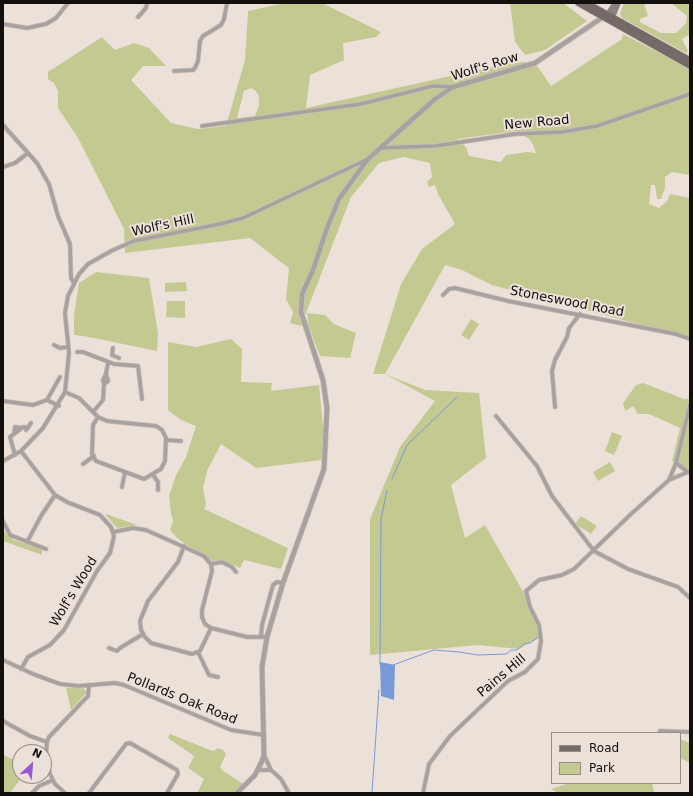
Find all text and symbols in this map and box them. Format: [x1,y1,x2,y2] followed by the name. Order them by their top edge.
[449,49,521,85] street label: Wolf's Row
[504,112,570,134] street label: New Road
[130,212,196,240] street label: Wolf's Hill
[509,283,625,321] street label: Stoneswood Road
[47,554,101,630] street label: Wolf's Wood
[475,651,529,701] street label: Pains Hill
[125,670,239,728] street label: Pollards Oak Road
[551,732,681,784] legend
[589,741,619,755] text: Road
[12,744,52,784] north arrow
[30,746,44,762] text: N
[589,761,615,775] text: Park

